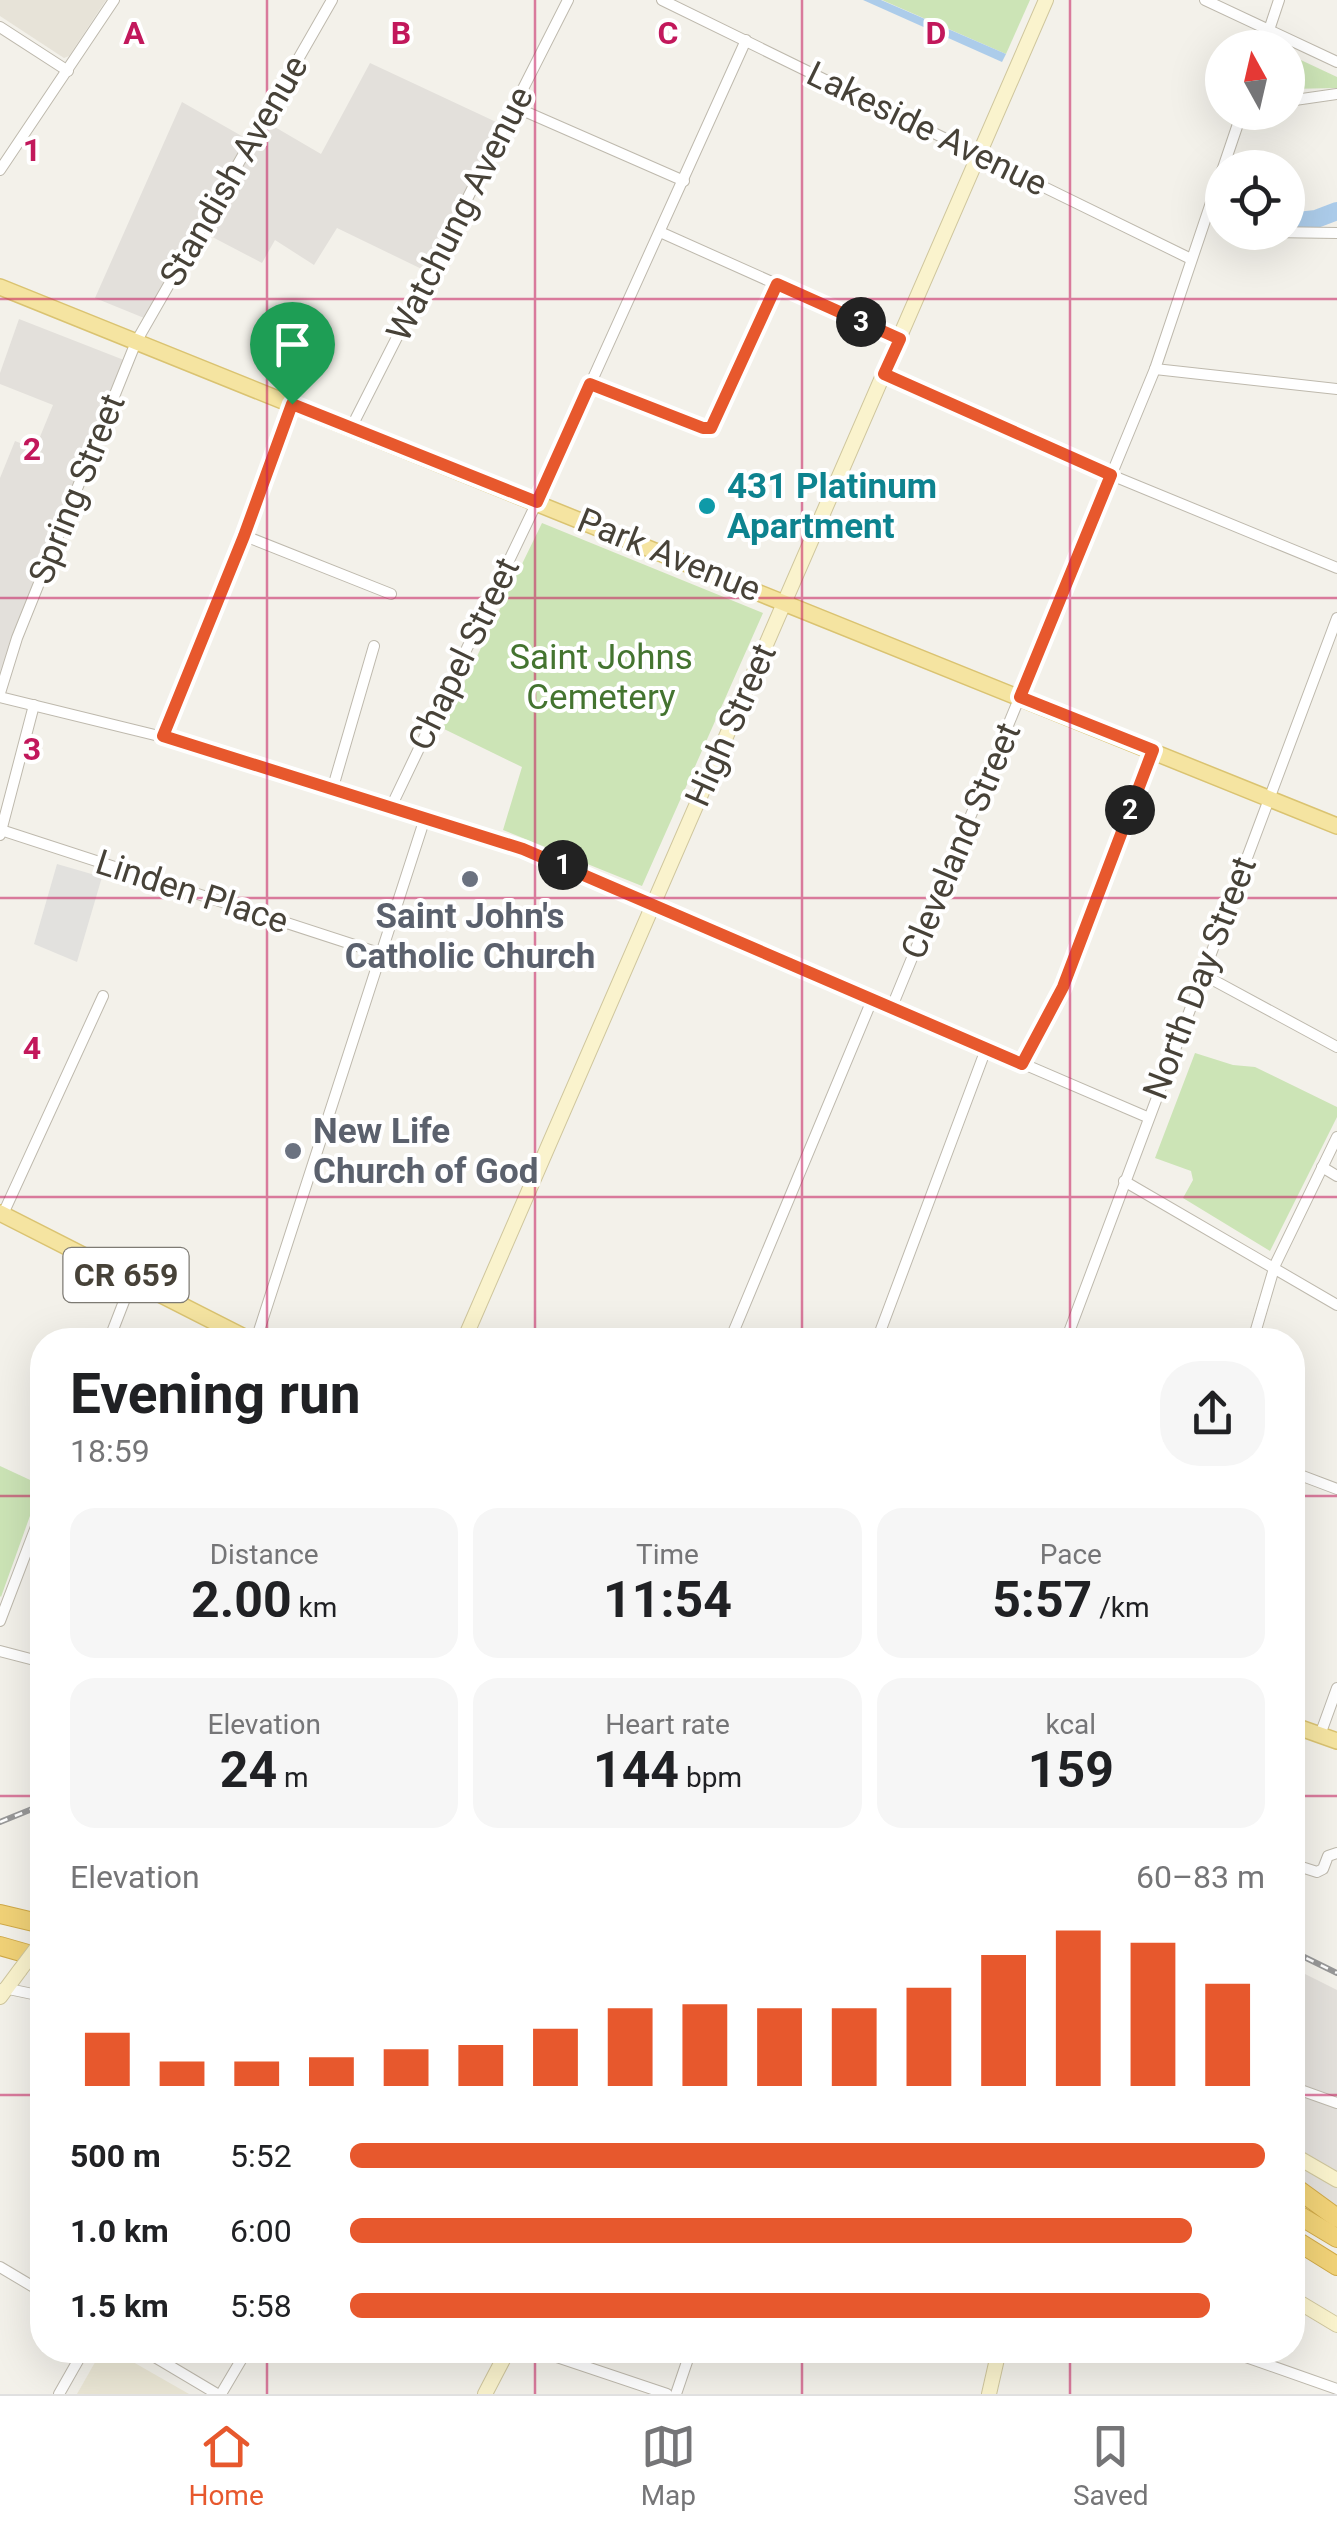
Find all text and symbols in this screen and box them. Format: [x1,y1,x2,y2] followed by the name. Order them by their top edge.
[123,14,145,52] text: A
[391,14,411,52] text: B
[658,14,678,52] text: C
[926,14,946,52] text: D
[1205,30,1305,130] north arrow
[1205,30,1305,250] map controls
[151,48,317,294] street label: Standish Avenue
[800,53,1054,205] street label: Lakeside Avenue
[378,80,542,348] street label: Watchung Avenue
[23,131,41,169] text: 1
[1205,150,1305,250] button: locate
[836,297,886,347] pin: 3
[250,302,335,405] pin
[853,305,869,338] text: 3
[265,317,320,372] icon: arrive
[20,388,134,590] street label: Spring Street
[23,430,41,468] text: 2
[727,466,937,547] place label: 431 Platinum Apartment
[696,495,718,517] marker: 431 Platinum Apartment
[572,500,766,610] street label: Park Avenue
[400,551,528,757] street label: Chapel Street
[509,637,693,718] park label: Saint Johns Cemetery
[677,637,785,813] street label: High Street
[893,717,1029,965] street label: Cleveland Street
[23,730,41,768] text: 3
[1105,785,1155,835] pin: 2
[1122,793,1138,826] text: 2
[538,840,588,890] pin: 1
[91,842,293,942] street label: Linden Place
[555,848,571,881] text: 1
[1135,851,1265,1105] street label: North Day Street
[459,868,481,890] marker: Saint John's Catholic Church
[345,896,595,977] place label: Saint John's Catholic Church
[23,1029,41,1067] text: 4
[313,1111,538,1192] place label: New Life Church of God
[282,1140,304,1162] marker: New Life Church of God
[64,1248,188,1302] road number: CR 659
[1160,1361,1265,1466] button: share
[70,1362,361,1426] text: Evening run
[70,1432,150,1470] text: 18:59
[210,1538,319,1571] text: Distance
[636,1538,699,1571] text: Time
[1040,1538,1102,1571] text: Pace
[191,1571,292,1629] text: 2.00
[603,1571,732,1629] text: 11:54
[992,1571,1092,1629] text: 5:57
[292,1591,337,1624] text: km
[1092,1591,1150,1624] text: /km
[207,1708,321,1741] text: Elevation
[605,1708,730,1741] text: Heart rate
[1046,1708,1096,1741] text: kcal
[220,1741,277,1799] text: 24
[593,1741,679,1799] text: 144
[1028,1741,1114,1799] text: 159
[277,1761,309,1794] text: m
[679,1761,742,1794] text: bpm
[70,1858,200,1896] text: Elevation
[1136,1858,1265,1896] text: 60–83 m
[70,2137,161,2175] text: 500 m
[230,2137,292,2175] text: 5:52
[70,2212,169,2250] text: 1.0 km
[230,2212,292,2250] text: 6:00
[70,2287,169,2325] text: 1.5 km
[230,2287,292,2325] text: 5:58
[188,2419,264,2512] tab: Home
[641,2419,696,2512] tab: Map
[1073,2419,1149,2512] tab: Saved

